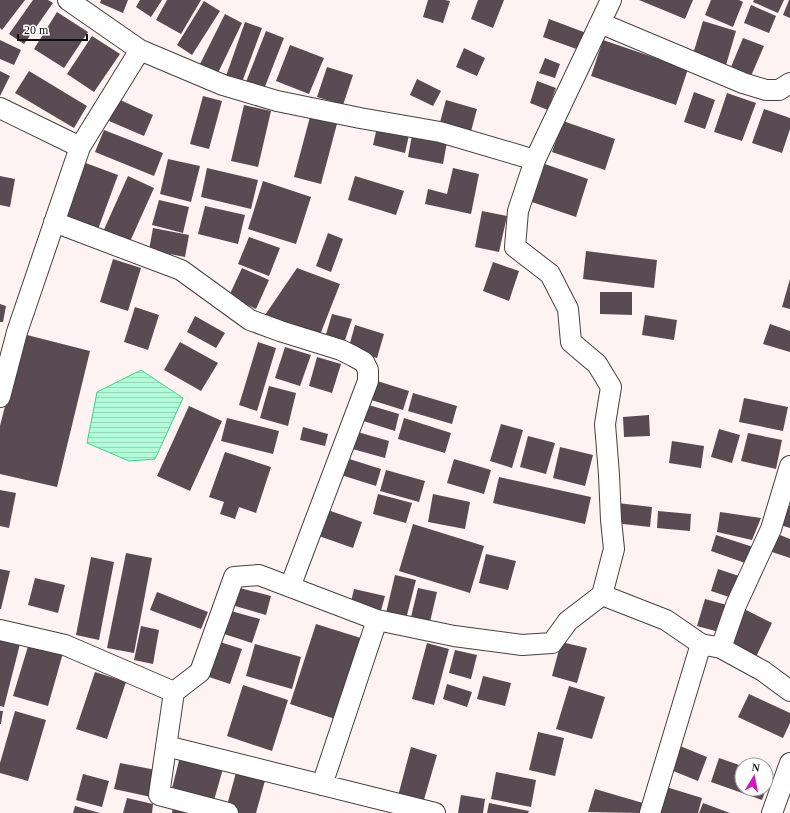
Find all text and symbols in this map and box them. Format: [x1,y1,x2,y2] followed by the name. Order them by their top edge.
[18,16,87,42] scale bar
[24,23,49,37] text: 20 m
[734,757,774,797] north arrow
[751,761,761,774] text: N

